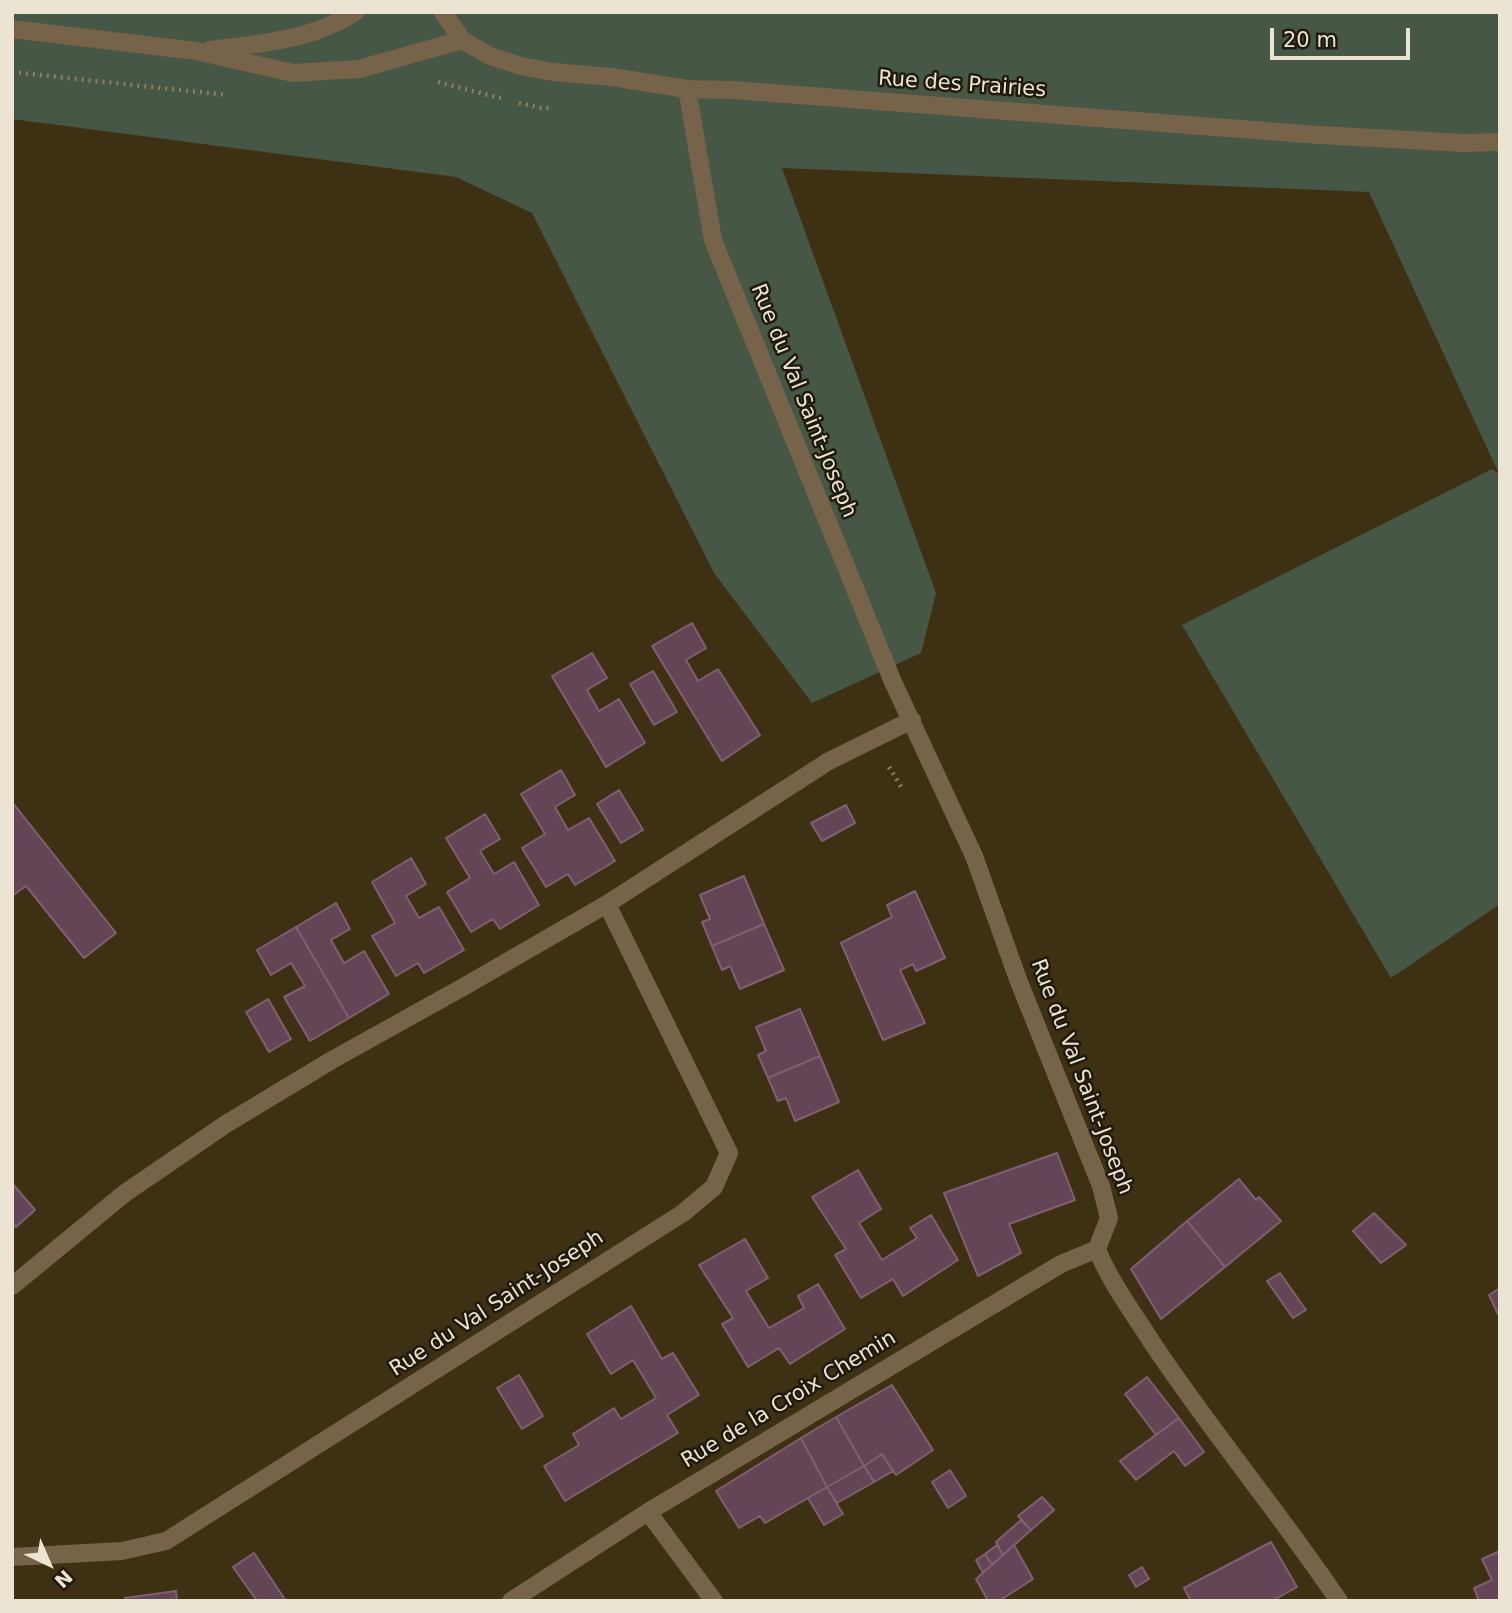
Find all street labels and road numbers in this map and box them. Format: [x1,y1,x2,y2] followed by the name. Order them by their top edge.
[877,67,1047,103] street label: Rue des Prairies
[745,280,861,522] street label: Rue du Val Saint-Joseph
[1024,956,1138,1198] street label: Rue du Val Saint-Joseph
[385,1225,609,1383] street label: Rue du Val Saint-Joseph
[677,1326,901,1474] street label: Rue de la Croix Chemin

